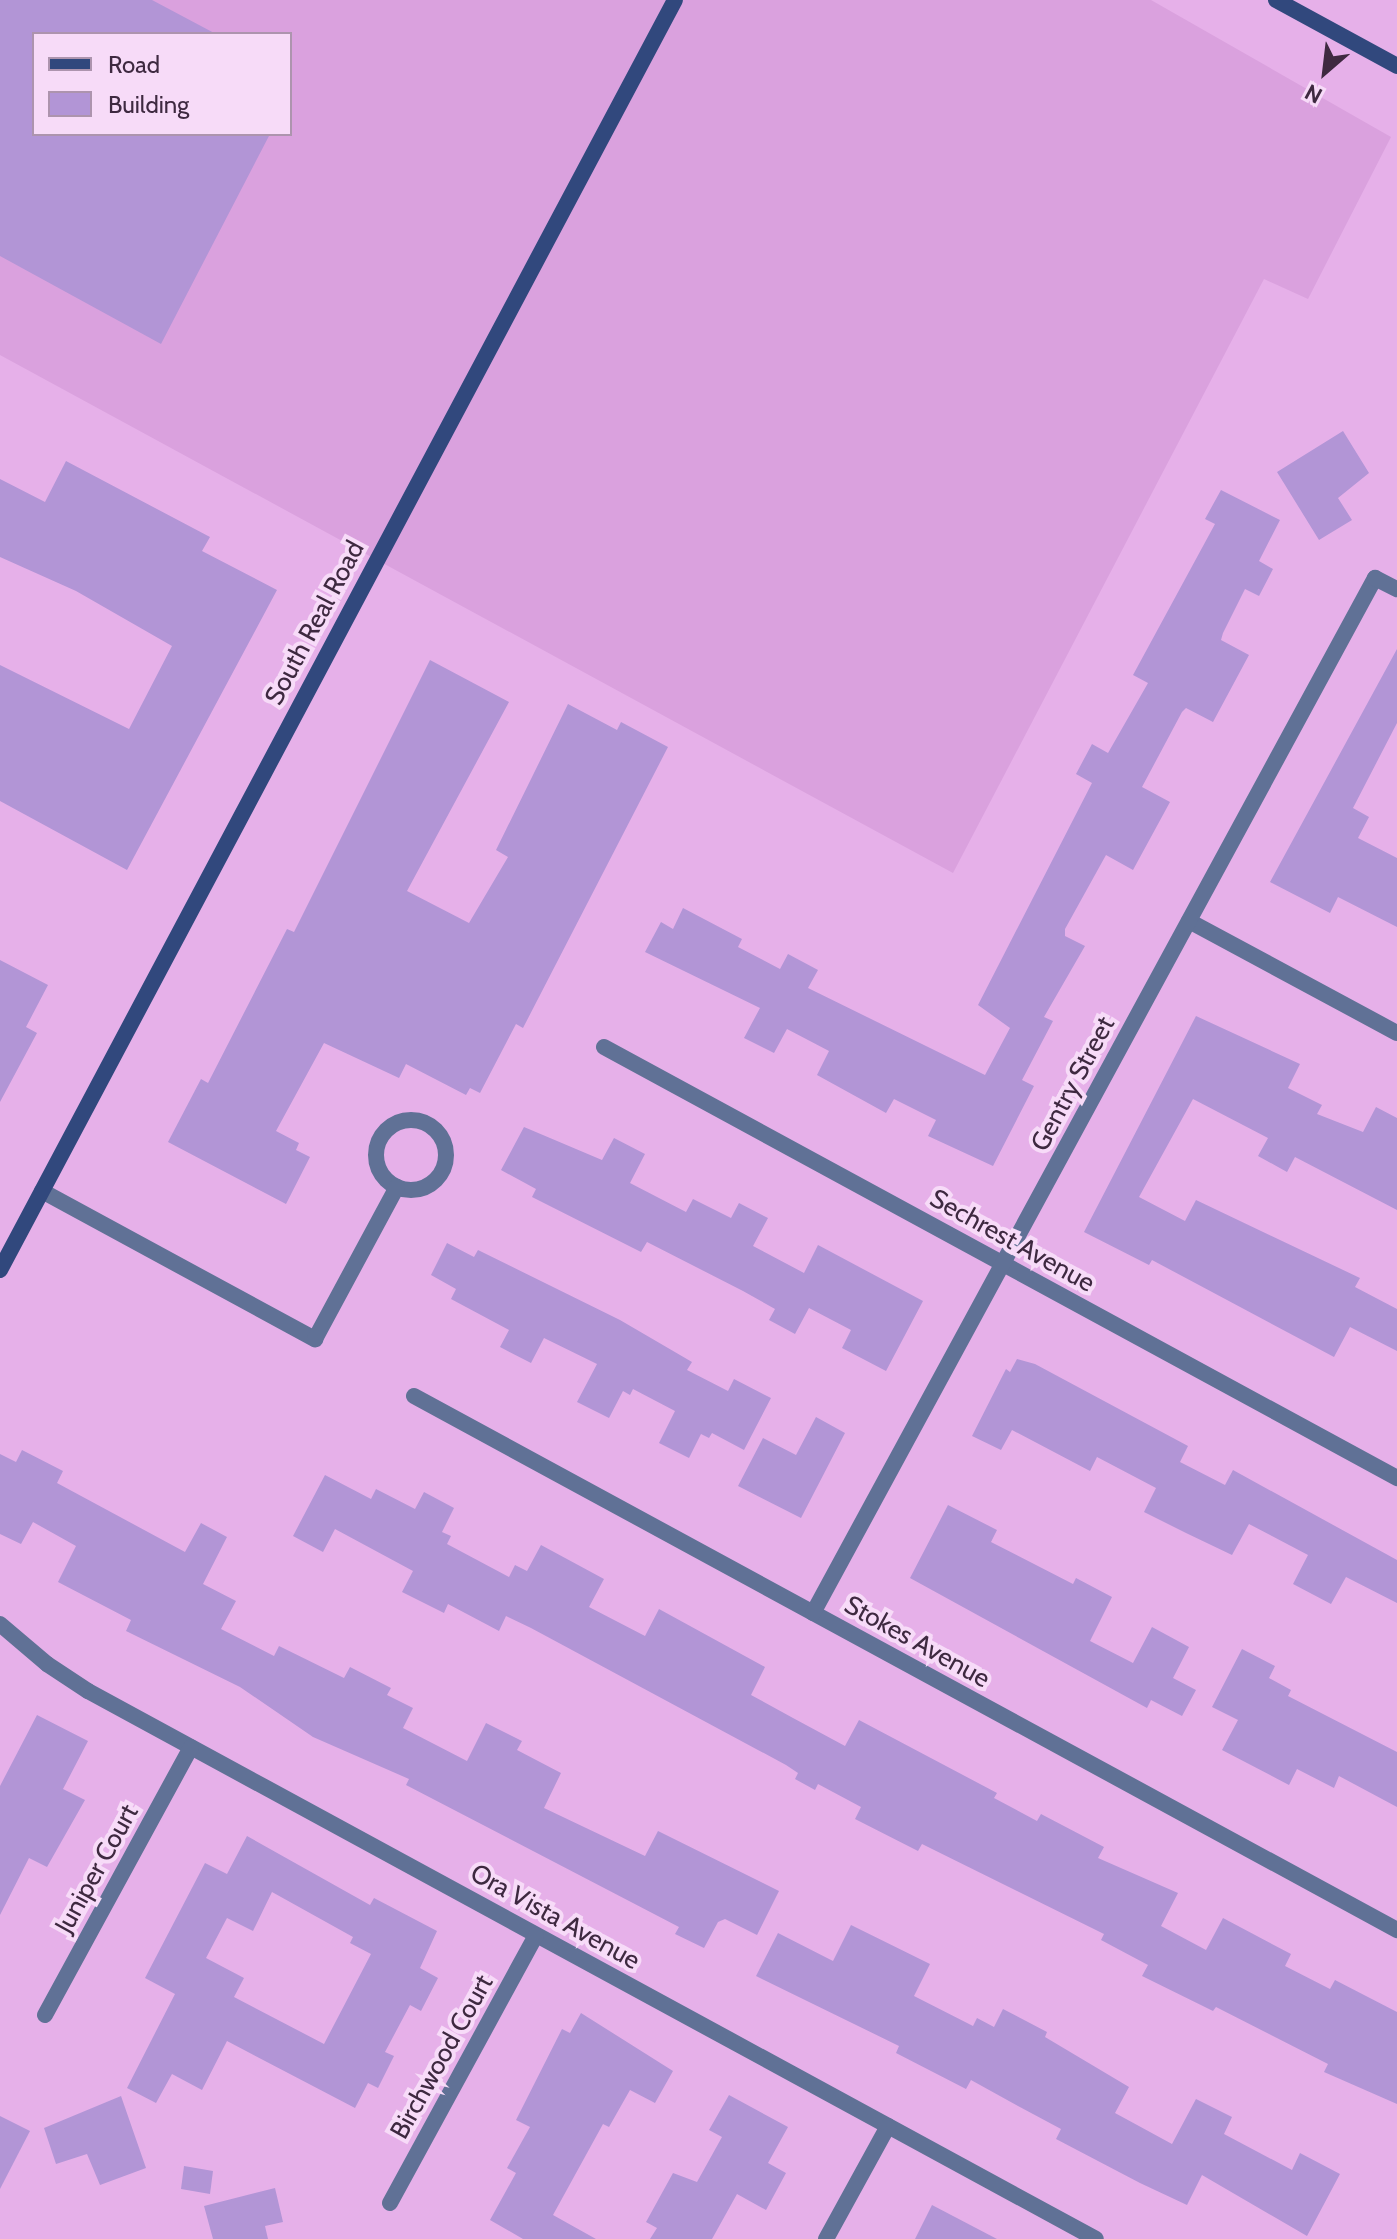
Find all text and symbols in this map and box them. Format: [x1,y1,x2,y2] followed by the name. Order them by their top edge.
[32,32,292,136] legend
[1285,32,1365,112] north arrow
[108,50,160,79] text: Road
[1300,78,1327,109] text: N
[108,90,189,119] text: Building
[259,536,371,710] street label: South Real Road
[1025,1011,1121,1157] street label: Gentry Street
[924,1183,1100,1299] street label: Sechrest Avenue
[839,1589,995,1695] street label: Stokes Avenue
[49,1799,145,1939] street label: Juniper Court
[465,1858,645,1976] street label: Ora Vista Avenue
[384,1970,500,2144] street label: Birchwood Court

